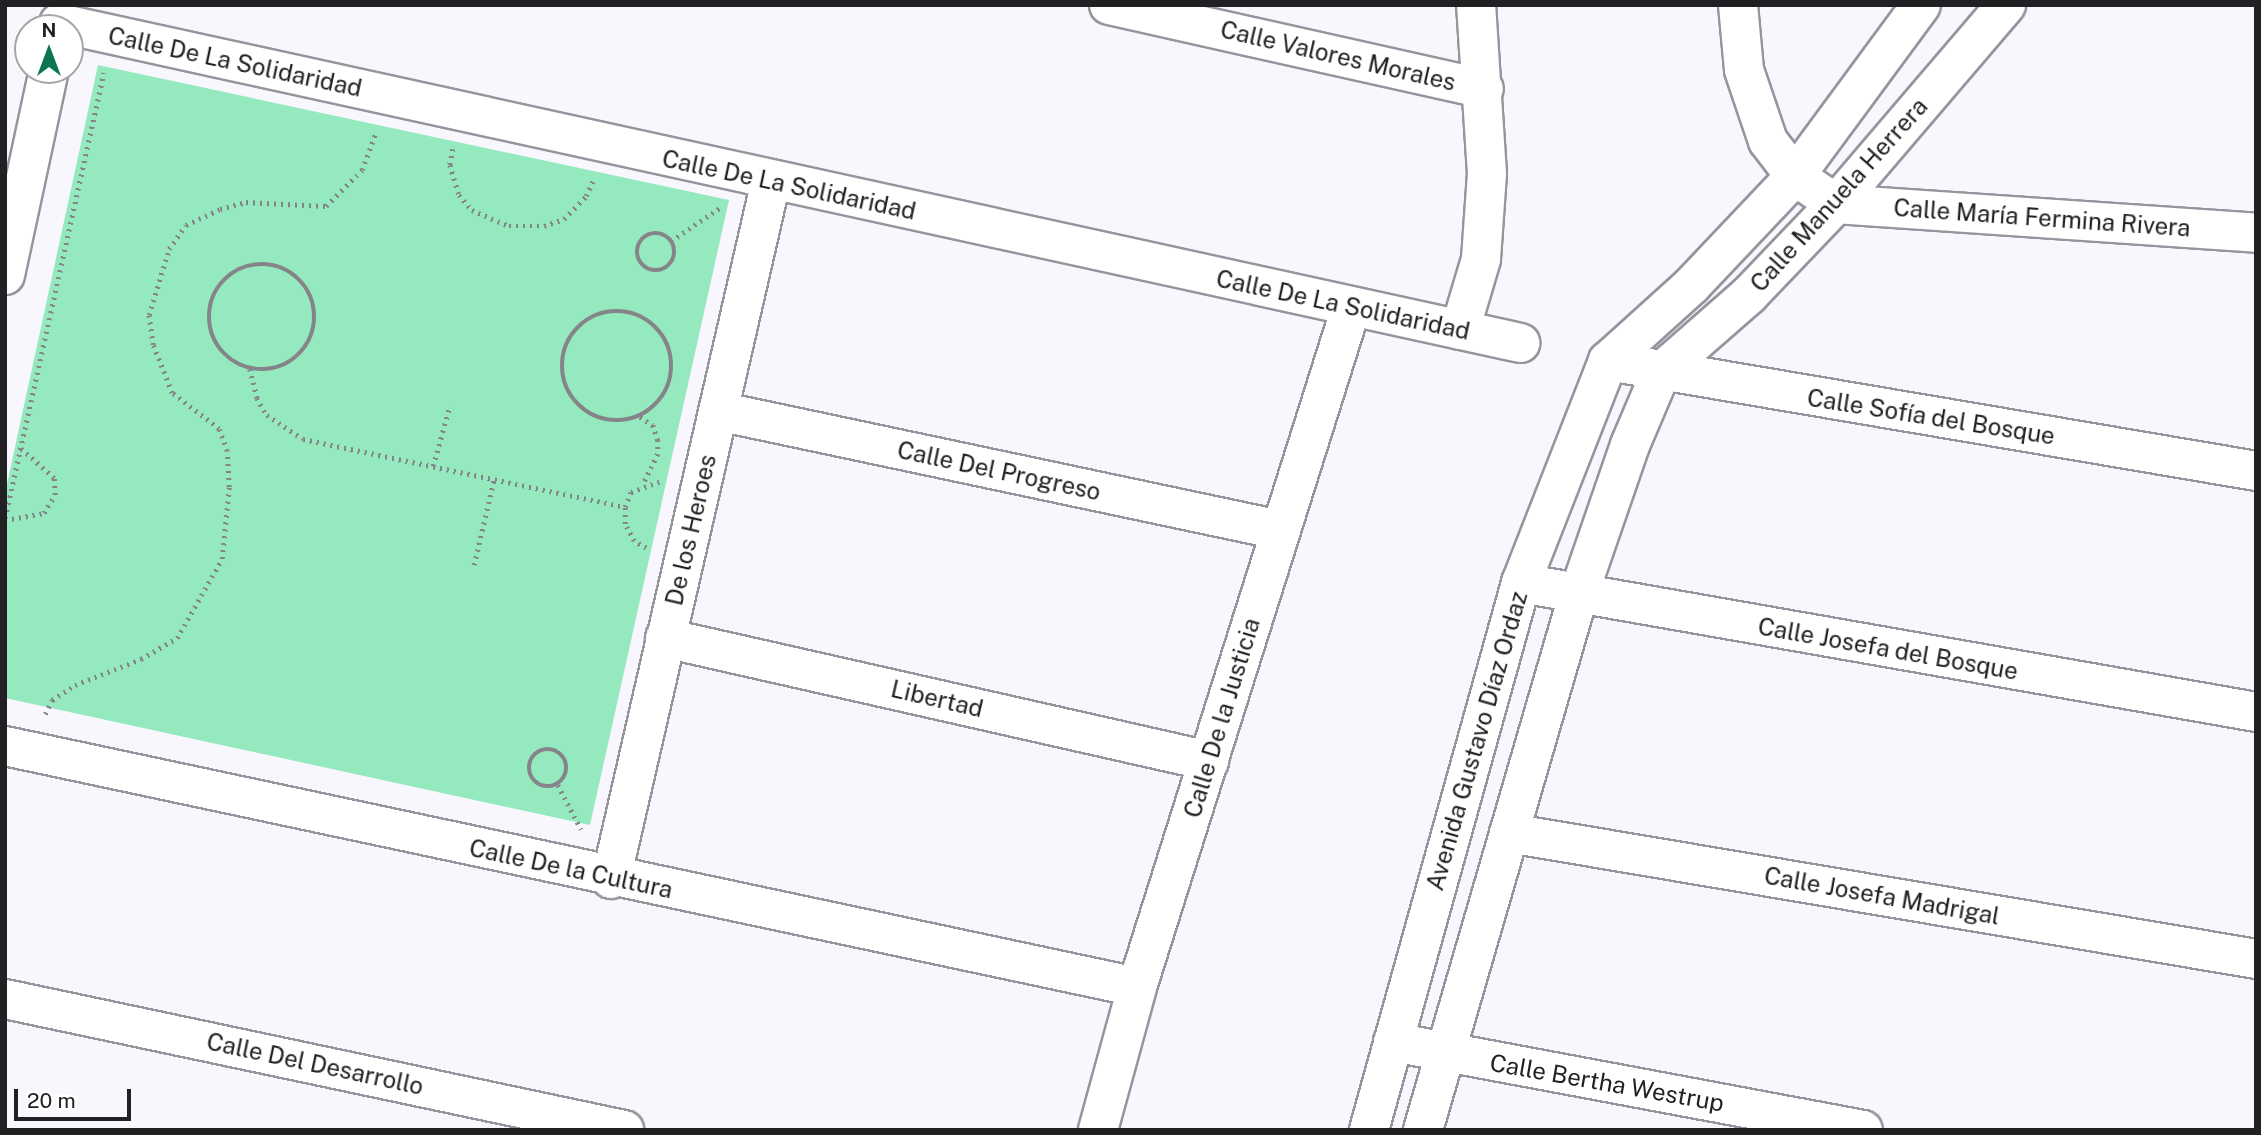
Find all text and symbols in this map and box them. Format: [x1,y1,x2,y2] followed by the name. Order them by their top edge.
[14,14,84,84] north arrow
[1217,15,1459,97] street label: Calle Valores Morales
[42,19,56,41] text: N
[105,21,365,103] street label: Calle De La Solidaridad
[1744,92,1934,298] street label: Calle Manuela Herrera
[659,144,919,226] street label: Calle De La Solidaridad
[1892,193,2192,243] street label: Calle María Fermina Rivera
[1213,264,1473,346] street label: Calle De La Solidaridad
[1805,383,2057,451] street label: Calle Sofía del Bosque
[895,435,1103,507] street label: Calle Del Progreso
[660,452,722,608] street label: De los Heroes
[1420,588,1534,894] street label: Avenida Gustavo Díaz Ordaz
[1755,612,2021,686] street label: Calle Josefa del Bosque
[1178,615,1266,821] street label: Calle De la Justicia
[888,674,986,724] street label: Libertad
[467,833,675,905] street label: Calle De la Cultura
[1762,861,2002,931] street label: Calle Josefa Madrigal
[204,1027,426,1101] street label: Calle Del Desarrollo
[1487,1048,1727,1118] street label: Calle Bertha Westrup
[18,1076,135,1120] scale bar
[27,1088,76,1113] text: 20 m

